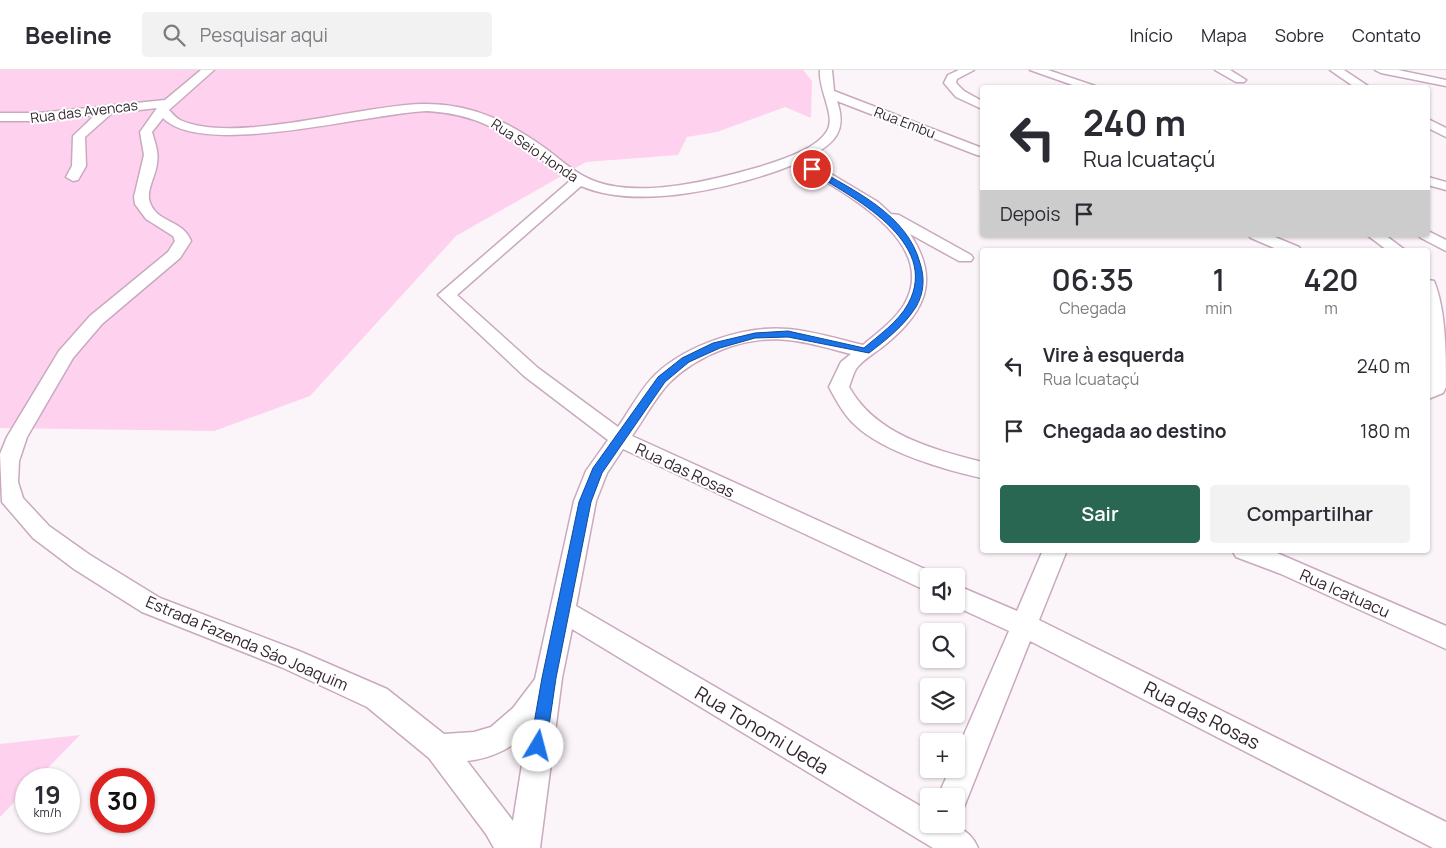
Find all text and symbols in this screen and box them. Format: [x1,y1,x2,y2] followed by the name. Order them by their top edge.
[142,12,492,57] search box
[25,18,112,51] text: Beeline
[160,21,188,49] icon: search
[200,22,328,48] text: Pesquisar aqui
[1129,23,1173,47] text: Início
[1201,23,1247,47] text: Mapa
[1275,23,1324,47] text: Sobre
[1352,23,1421,47] text: Contato
[29,95,139,127] street label: Rua das Avencas
[1083,99,1186,147] text: 240 m
[872,102,938,142] street label: Rua Embu
[1000,105,1065,170] icon: left
[488,114,582,186] street label: Rua Seio Honda
[1083,144,1215,174] text: Rua Icuataçú
[791,148,833,190] pin
[798,155,826,183] icon: arrive
[1070,200,1098,228] icon: arrive
[1000,201,1060,227] text: Depois
[1051,259,1134,300] text: 06:35
[1212,259,1225,300] text: 1
[1304,259,1359,300] text: 420
[1059,297,1126,319] text: Chegada
[1205,297,1232,319] text: min
[1324,297,1338,319] text: m
[1043,342,1184,368] text: Vire à esquerda
[1000,352,1028,380] icon: left
[1357,353,1410,379] text: 240 m
[1043,368,1139,390] text: Rua Icuataçú
[1000,417,1028,445] icon: arrive
[1043,418,1226,444] text: Chegada ao destino
[1360,418,1410,444] text: 180 m
[632,437,738,503] street label: Rua das Rosas
[1000,485,1200,543] button: Sair
[1210,485,1410,543] button: Compartilhar
[1297,563,1393,623] street label: Rua Icatuacu
[920,568,965,833] map controls
[920,568,965,613] button: sound
[142,590,352,696] street label: Estrada Fazenda Sáo Joaquim
[920,623,965,668] button: search
[1140,675,1264,755] street label: Rua das Rosas
[920,678,965,723] button: layers
[690,680,834,780] street label: Rua Tonomi Ueda
[511,719,563,771] position arrow
[920,733,965,778] button: +
[90,768,155,833] speed limit sign: 30
[34,777,61,812] text: 19
[920,788,965,833] button: −
[34,804,61,821] text: km/h

